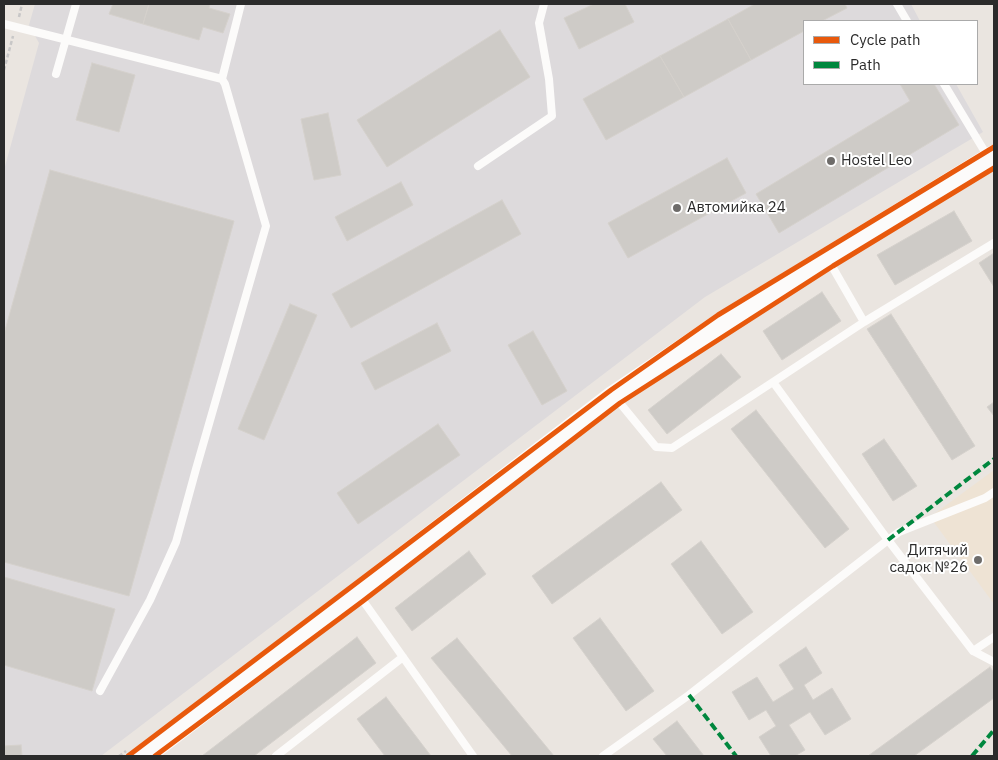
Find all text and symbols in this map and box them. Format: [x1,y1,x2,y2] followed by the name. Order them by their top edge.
[803,20,978,85] legend
[850,30,921,49] text: Cycle path
[850,55,881,74] text: Path
[841,152,912,170] place label: Hostel Leo
[825,155,837,167] marker: Hostel Leo
[687,199,786,217] place label: Автомийка 24
[671,202,683,214] marker: Автомийка 24
[890,542,968,577] place label: Дитячий садок №26
[972,554,984,566] marker: Дитячий садок №26

